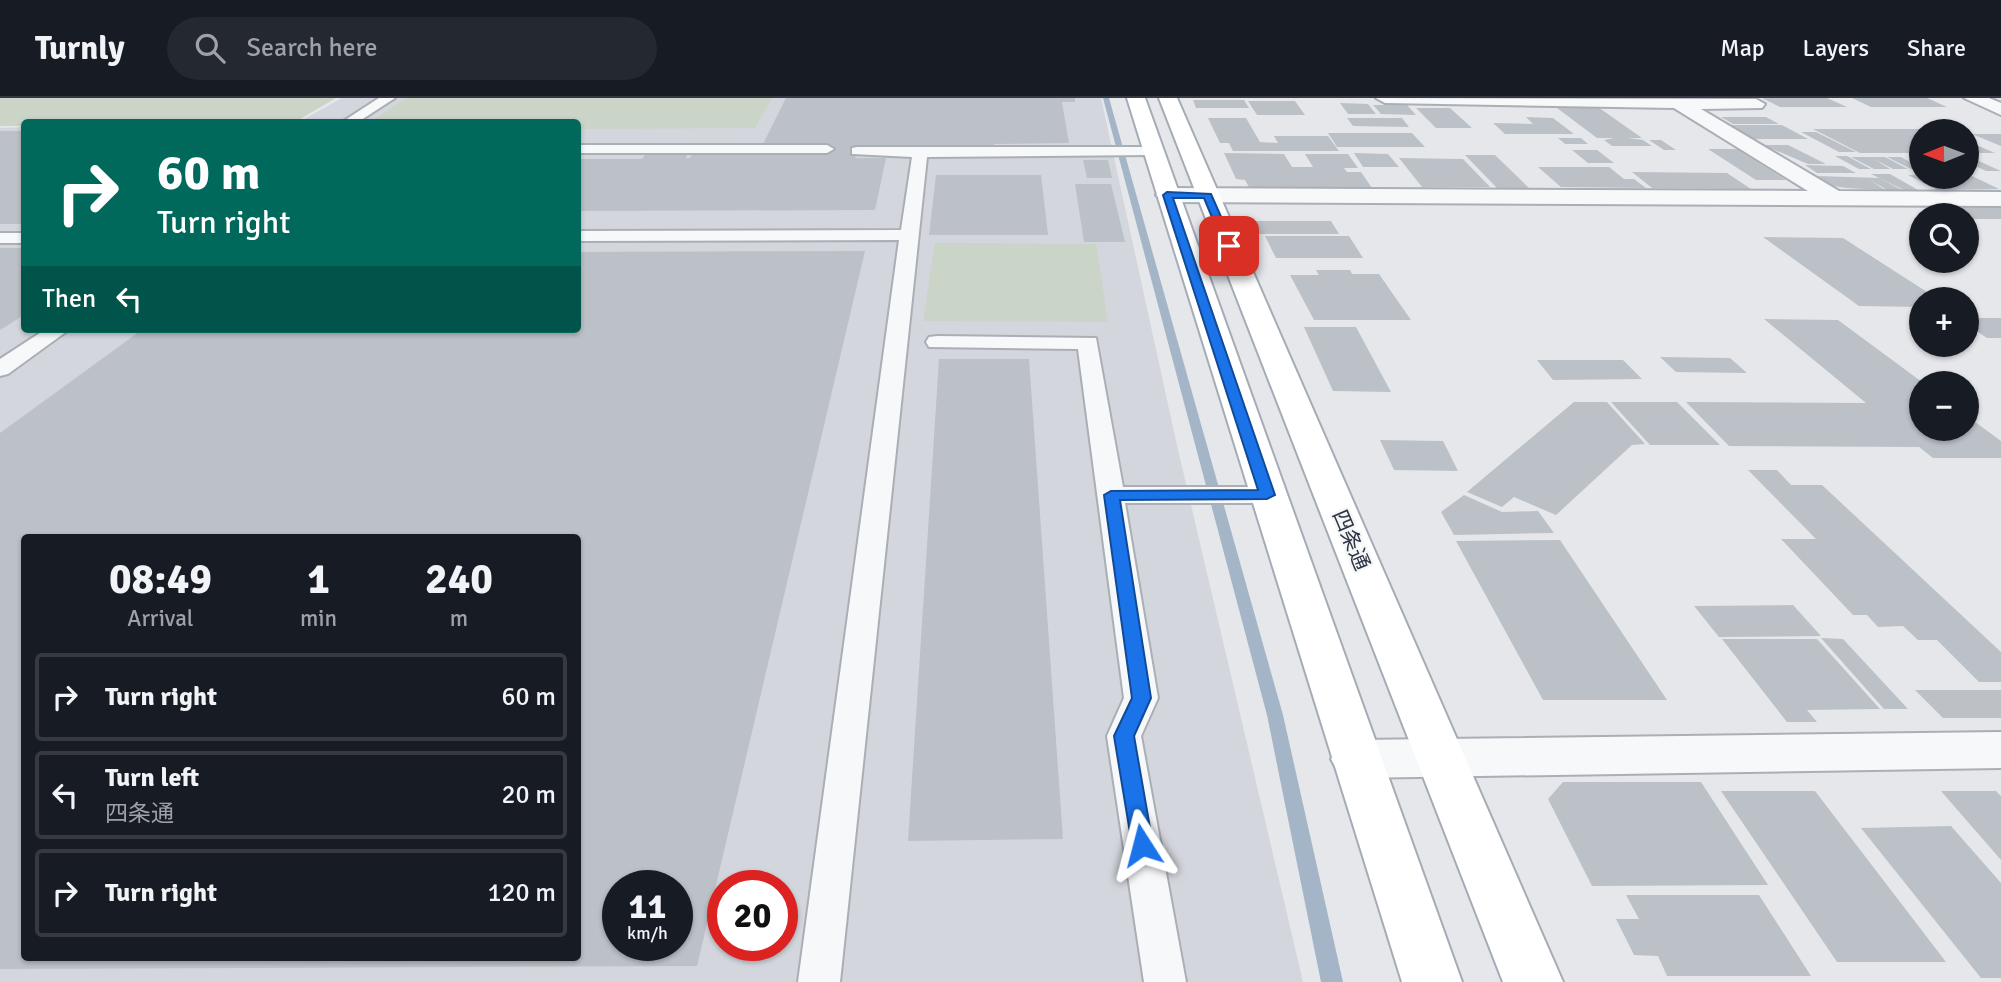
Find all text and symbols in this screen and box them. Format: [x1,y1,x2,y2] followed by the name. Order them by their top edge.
[167,17,657,80] search box
[35,28,125,69] text: Turnly
[191,29,229,67] icon: search
[247,32,378,64] text: Search here
[1720,33,1765,63] text: Map
[1803,33,1869,63] text: Layers
[1907,33,1966,63] text: Share
[1909,119,1979,189] north arrow
[1909,119,1979,441] map controls
[157,143,260,203] text: 60 m
[42,147,133,238] icon: right
[157,203,290,242] text: Turn right
[1909,203,1979,273] button: search
[1199,216,1259,276] pin
[1210,227,1248,265] icon: arrive
[110,280,148,318] icon: left
[42,283,96,315] text: Then
[1909,287,1979,357] button: +
[1909,371,1979,441] button: −
[1327,506,1375,574] street label: 四条通
[109,554,212,605] text: 08:49
[307,554,330,605] text: 1
[425,554,493,605] text: 240
[127,604,194,633] text: Arrival
[300,604,337,633] text: min
[450,604,468,633] text: m
[46,678,84,716] icon: right
[105,681,217,713] text: Turn right
[501,681,556,713] text: 60 m
[105,762,199,794] text: Turn left
[46,776,84,814] icon: left
[501,779,556,811] text: 20 m
[105,799,174,828] text: 四条通
[1105,808,1179,882] position arrow
[707,870,798,961] speed limit sign: 20
[46,874,84,912] icon: right
[105,877,217,909] text: Turn right
[487,877,556,909] text: 120 m
[629,885,666,928] text: 11
[627,922,668,944] text: km/h

